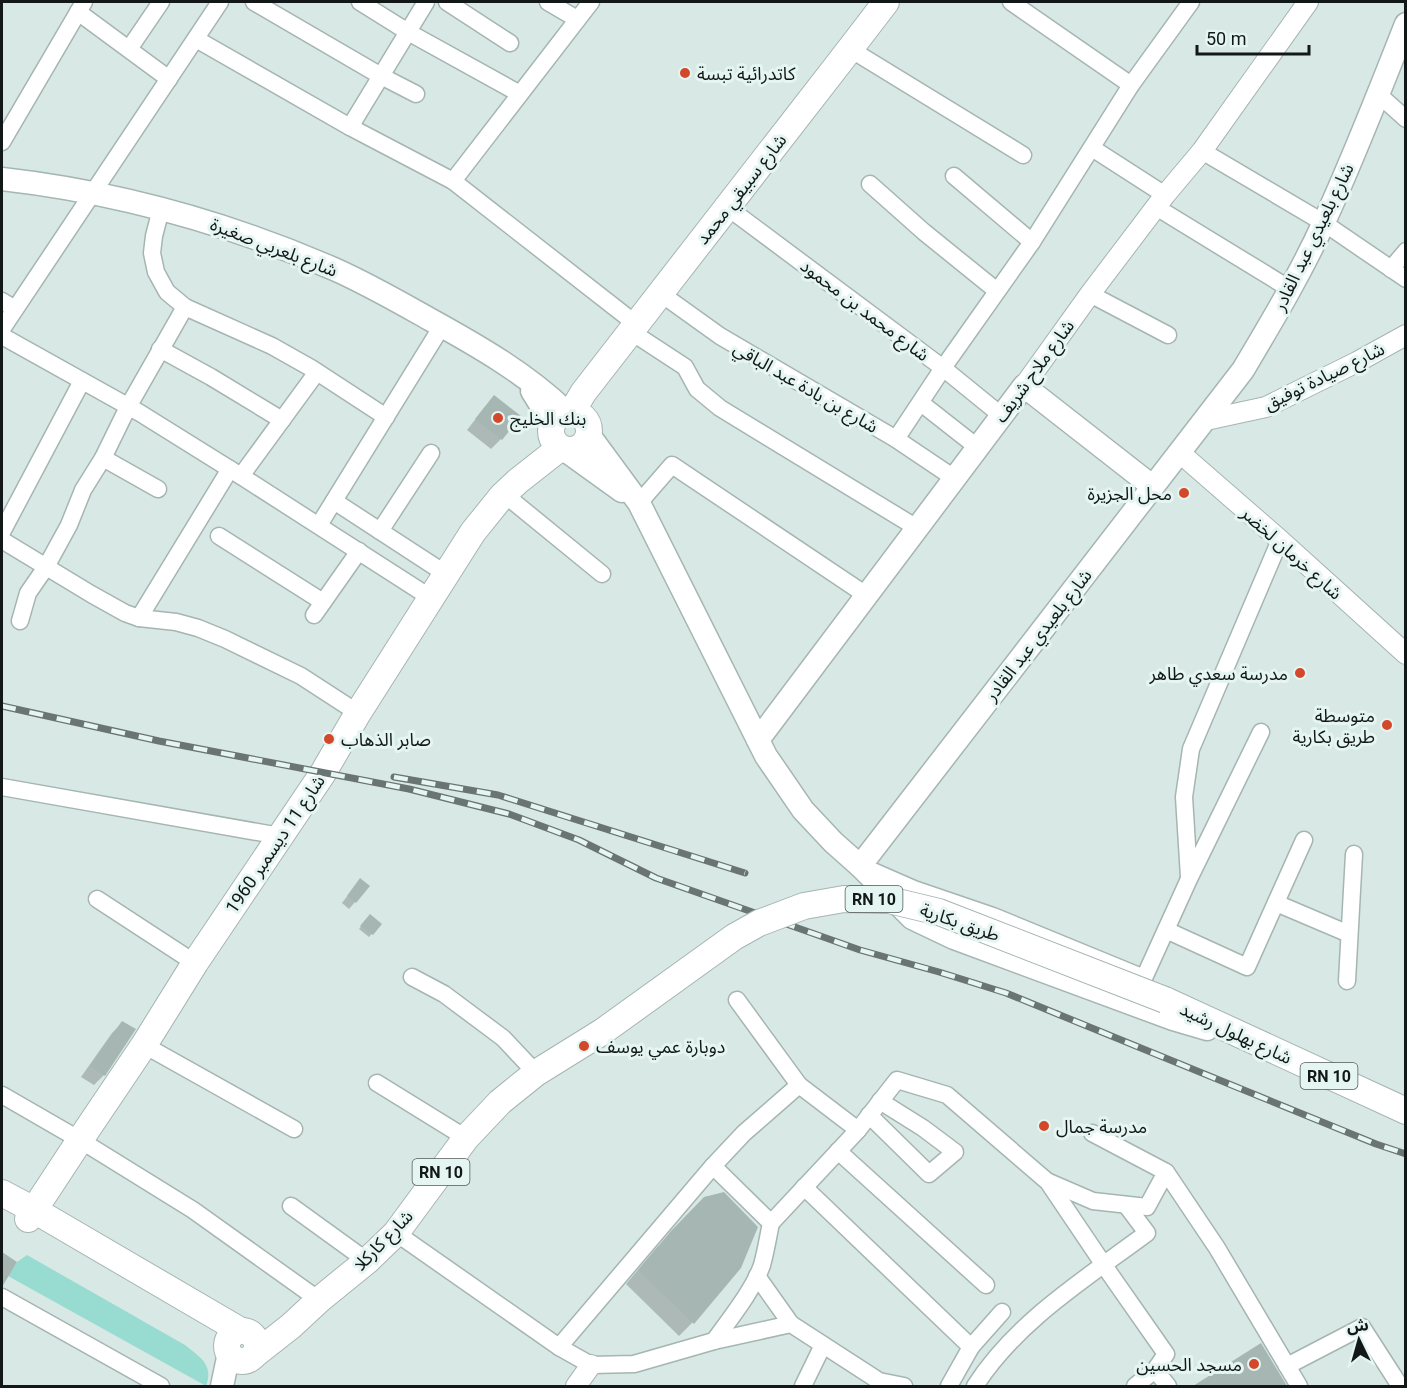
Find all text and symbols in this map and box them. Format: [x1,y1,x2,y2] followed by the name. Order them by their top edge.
[1197,18,1310,56] scale bar
[1206,28,1246,49] text: 50 m
[697,63,796,85] place label: كاتدرائية تبسة
[678,66,692,80] marker: كاتدرائية تبسة
[691,130,794,251] street label: شارع سبيقي محمد
[1268,160,1361,317] street label: شارع بلعيدي عبد القادر
[206,213,340,285] street label: شارع بلعربي صغيرة
[794,255,934,368] street label: شارع محمد بن محمود
[990,316,1081,429] street label: شارع ملاح شريف
[728,337,882,440] street label: شارع بن بادة عبد الباقي
[1260,338,1389,418] street label: شارع صيادة توفيق
[510,408,586,432] place label: بنك الخليج
[491,411,505,425] marker: بنك الخليج
[1087,483,1172,505] place label: محل الجزيرة
[1177,486,1191,500] marker: محل الجزيرة
[1234,502,1347,607] street label: شارع خرمان لخضر
[979,565,1099,708] street label: شارع بلعيدي عبد القادر
[1148,663,1288,687] place label: مدرسة سعدي طاهر
[1293,666,1307,680] marker: مدرسة سعدي طاهر
[1292,705,1375,748] place label: متوسطة طريق بكارية
[1380,718,1394,732] marker: متوسطة طريق بكارية
[341,729,431,751] place label: صابر الذهاب
[322,732,336,746] marker: صابر الذهاب
[221,771,332,919] street label: شارع 11 ديسمبر 1960
[846,886,902,912] road number: RN 10
[917,899,1002,946] street label: طريق بكارية
[1175,998,1295,1072] street label: شارع بهلول رشيد
[596,1036,725,1060] place label: دوبارة عمي يوسف
[577,1039,591,1053] marker: دوبارة عمي يوسف
[1300,1063,1358,1089] road number: RN 10
[1056,1116,1147,1138] place label: مدرسة جمال
[1037,1119,1051,1133] marker: مدرسة جمال
[412,1159,470,1185] road number: RN 10
[349,1205,420,1278] street label: شارع كاركلا
[1329,1310,1389,1370] north arrow
[1346,1315,1370,1336] text: ش
[1136,1354,1242,1376] place label: مسجد الحسين
[1247,1357,1261,1371] marker: مسجد الحسين

